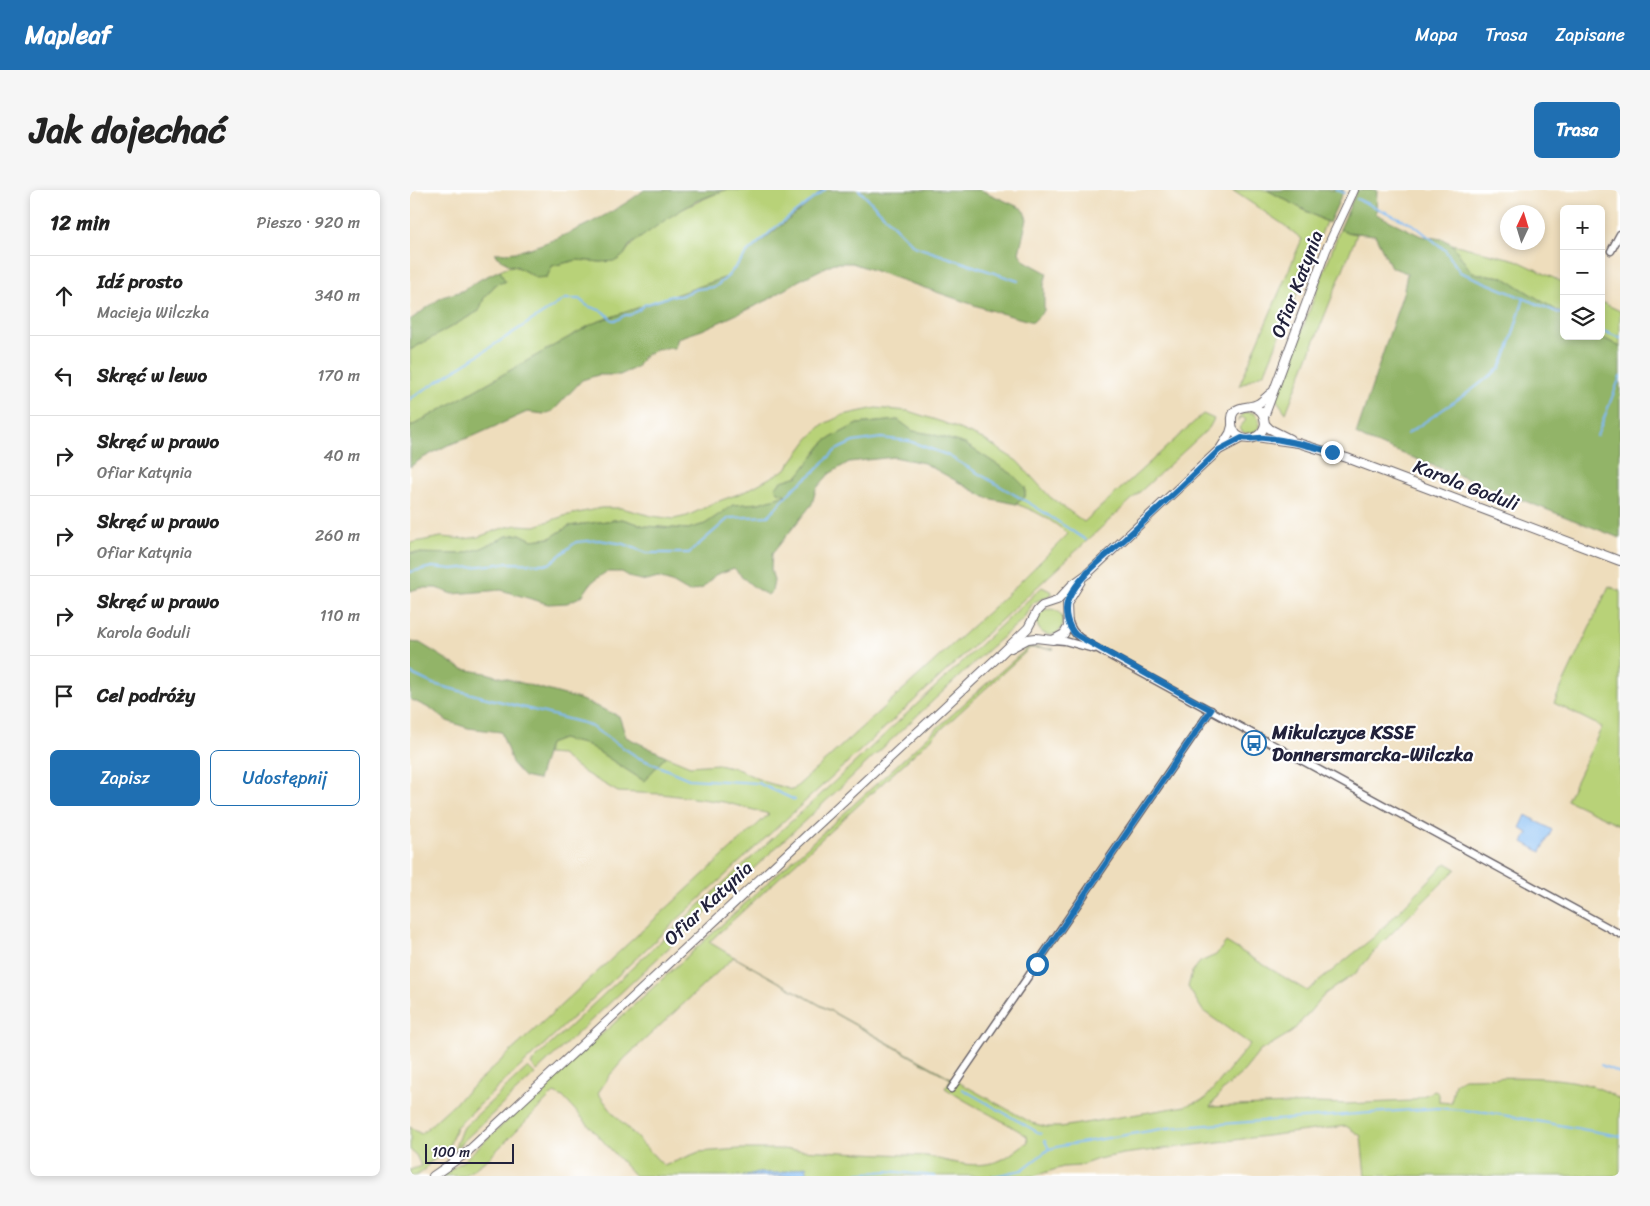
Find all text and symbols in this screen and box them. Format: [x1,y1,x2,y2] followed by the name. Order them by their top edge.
[25,14,111,56] text: Mapleaf
[1415,19,1457,51] text: Mapa
[1485,19,1527,51] text: Trasa
[1555,19,1625,51] text: Zapisane
[30,99,226,161] text: Jak dojechać
[1534,102,1620,158] button: Trasa
[50,204,110,242] text: 12 min
[1500,205,1545,250] north arrow
[1560,205,1605,340] map controls
[1560,205,1605,250] button: +
[257,208,360,237] text: Pieszo · 920 m
[1261,225,1333,343] street label: Ofiar Katynia
[1560,250,1605,295] button: −
[97,265,183,298] text: Idź prosto
[315,281,360,310] text: 340 m
[50,282,78,310] icon: ahead
[1560,295,1605,340] button: layers
[97,298,209,327] text: Macieja Wilczka
[97,359,207,392] text: Skręć w lewo
[317,361,360,390] text: 170 m
[50,362,78,390] icon: left
[97,425,219,458] text: Skręć w prawo
[323,441,360,470] text: 40 m
[1321,441,1344,464] route end
[50,442,78,470] icon: right
[1408,450,1524,521] street label: Karola Goduli
[97,458,192,487] text: Ofiar Katynia
[97,505,219,538] text: Skręć w prawo
[315,521,360,550] text: 260 m
[50,522,78,550] icon: right
[97,538,192,567] text: Ofiar Katynia
[97,585,219,618] text: Skręć w prawo
[320,601,360,630] text: 110 m
[50,602,78,630] icon: right
[97,618,190,647] text: Karola Goduli
[97,679,195,712] text: Cel podróży
[50,682,78,710] icon: arrive
[1271,716,1474,771] place label: Mikulczyce KSSE Donnersmarcka-Wilczka
[1241,730,1267,756] bus stop icon: Mikulczyce KSSE Donnersmarcka-Wilczka
[50,750,200,806] button: Zapisz
[210,750,360,806] button: Udostępnij
[655,852,761,954] street label: Ofiar Katynia
[1026,953,1049,976] route start
[432,1140,470,1165] text: 100 m
[425,1141,514,1164] scale bar

